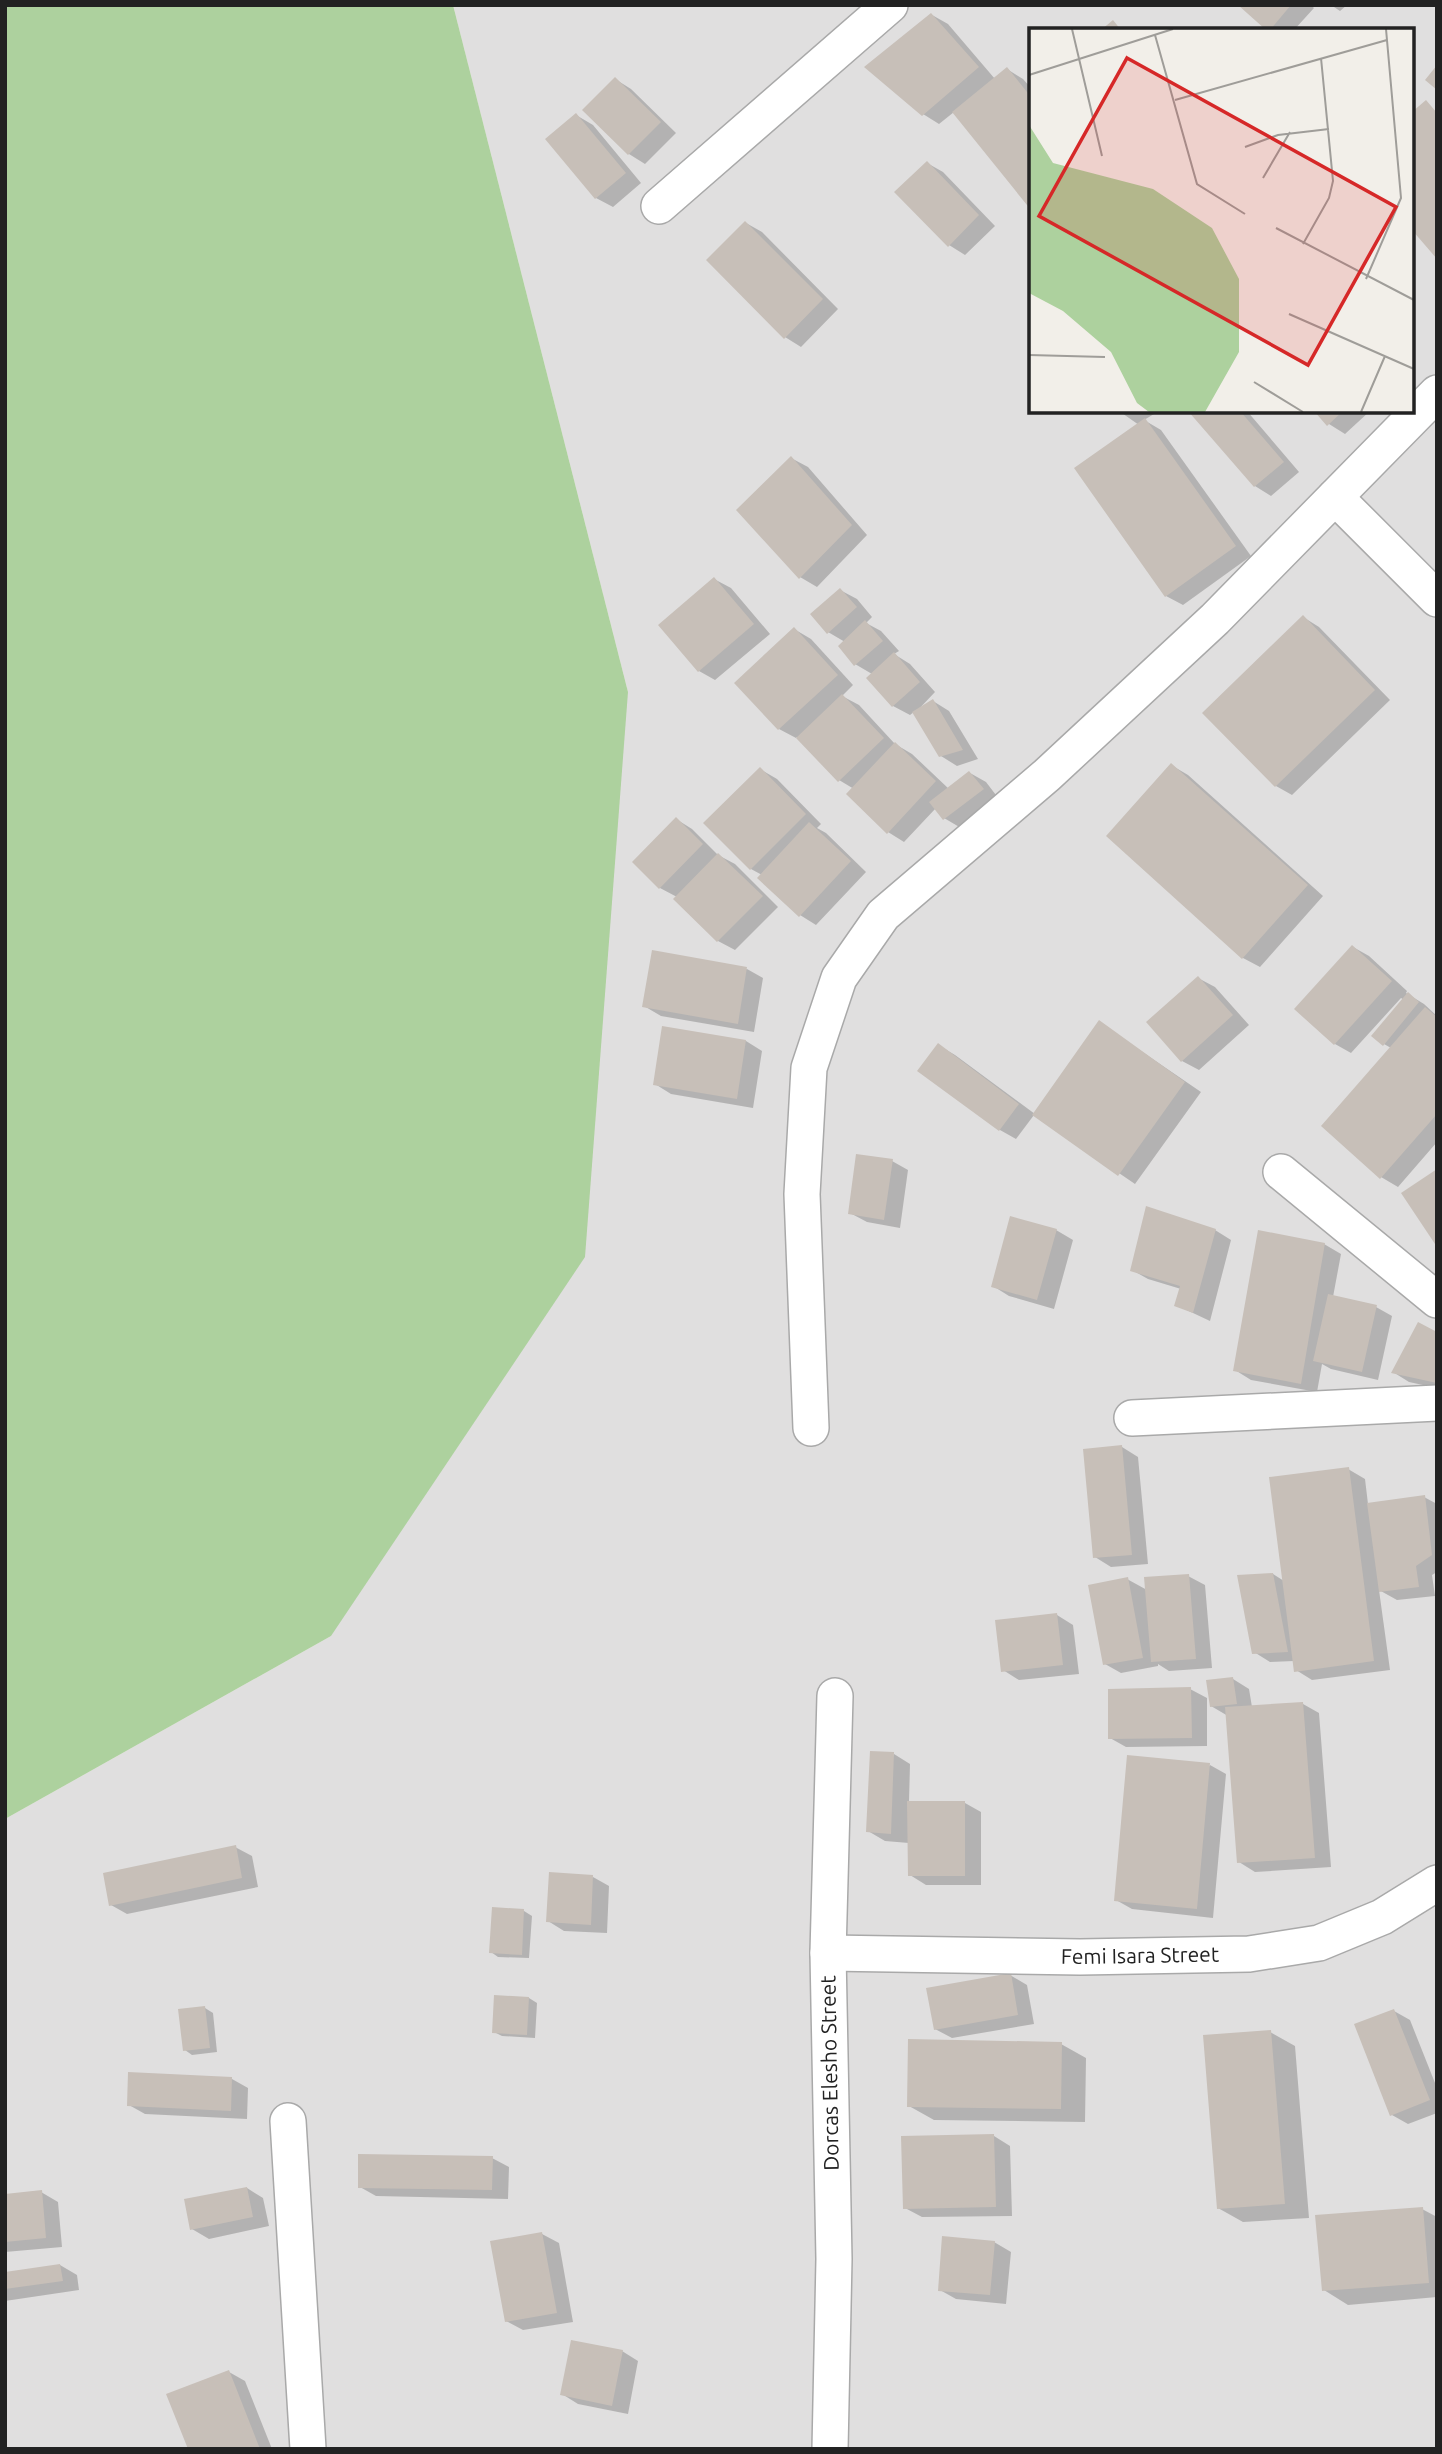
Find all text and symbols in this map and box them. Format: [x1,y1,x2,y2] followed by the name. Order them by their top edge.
[1029,28,1414,413] inset map
[1061,1942,1219,1968] street label: Femi Isara Street
[815,1975,843,2171] street label: Dorcas Elesho Street

